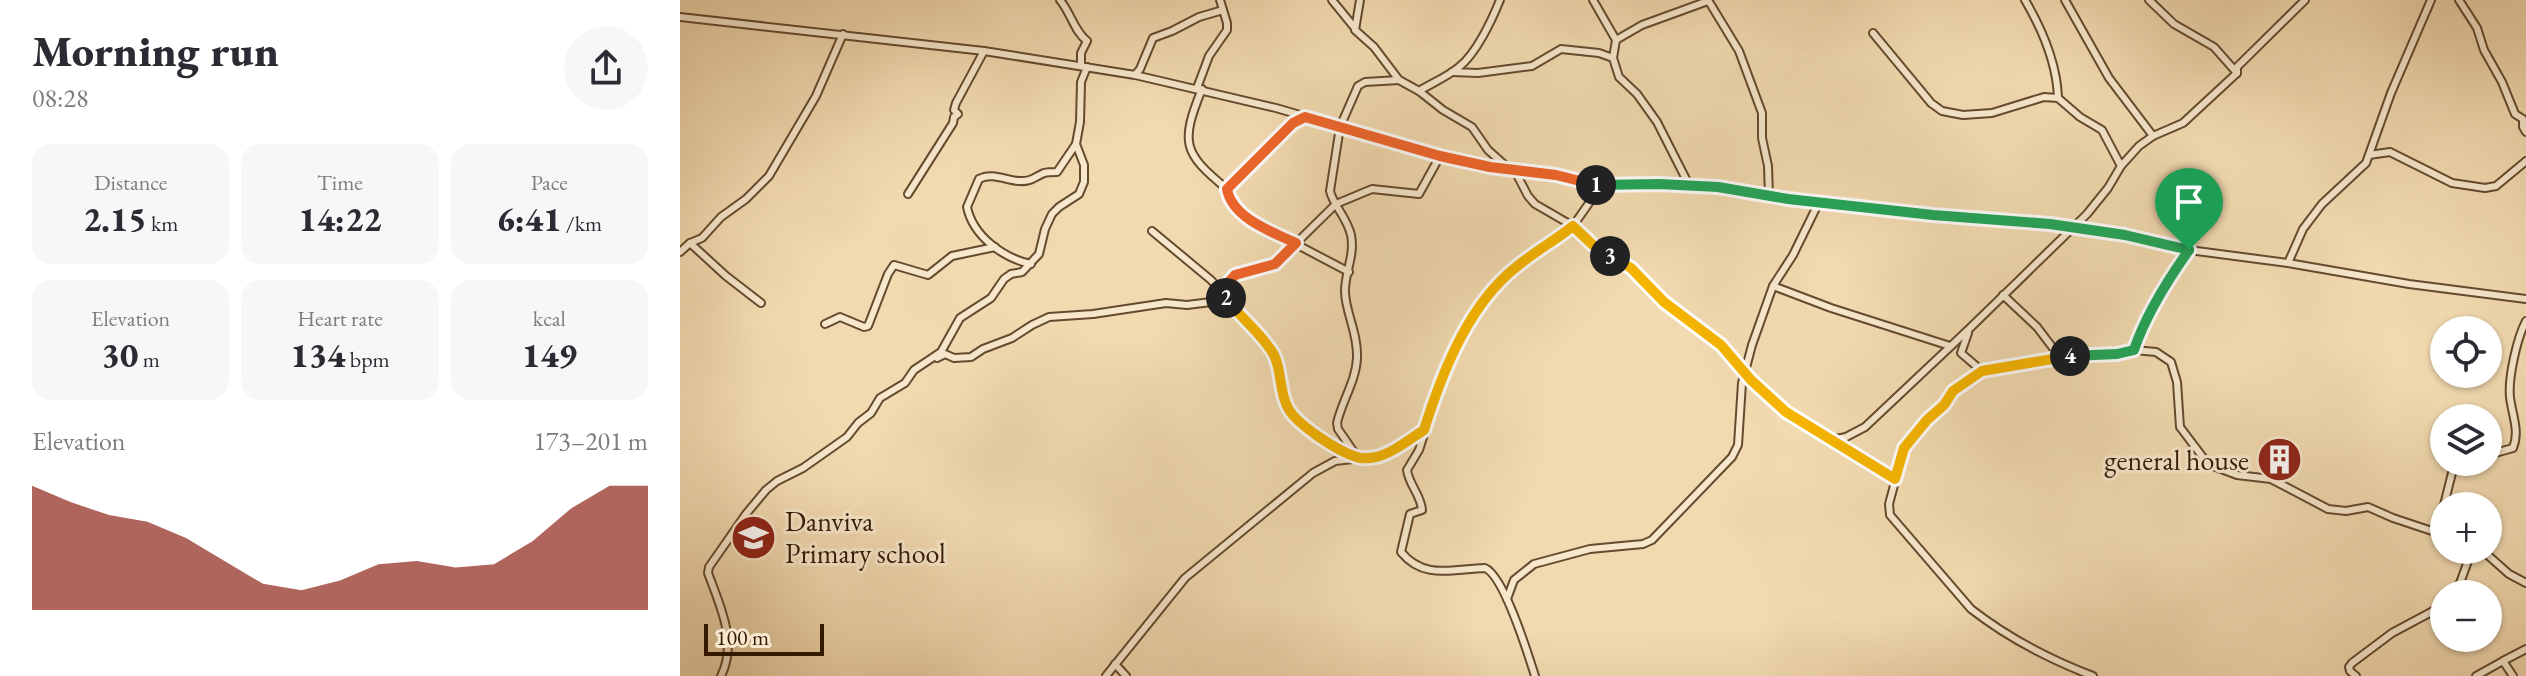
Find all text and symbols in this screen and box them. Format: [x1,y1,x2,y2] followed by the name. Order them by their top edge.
[32,22,279,79] text: Morning run
[564,26,648,110] button: share
[32,81,88,115] text: 08:28
[1576,165,1616,205] pin: 1
[94,168,167,197] text: Distance
[317,168,363,197] text: Time
[531,168,568,197] text: Pace
[2155,168,2223,250] pin
[1590,170,1602,199] text: 1
[2167,180,2211,224] icon: arrive
[83,197,147,241] text: 2.15
[298,197,382,241] text: 14:22
[497,197,561,241] text: 6:41
[147,209,178,238] text: km
[561,209,602,238] text: /km
[1590,236,1630,276] pin: 3
[1604,241,1616,270] text: 3
[1206,278,1246,318] pin: 2
[1220,283,1232,312] text: 2
[91,304,170,333] text: Elevation
[297,304,383,333] text: Heart rate
[533,304,566,333] text: kcal
[2430,316,2502,652] map controls
[2430,316,2502,388] button: locate
[102,333,138,377] text: 30
[290,333,345,377] text: 134
[522,333,577,377] text: 149
[2050,336,2090,376] pin: 4
[2064,341,2076,370] text: 4
[138,345,160,374] text: m
[345,345,390,374] text: bpm
[2430,404,2502,476] button: layers
[32,424,126,458] text: Elevation
[533,424,648,458] text: 173–201 m
[2256,436,2304,484] building icon: general house
[2104,442,2249,478] place label: general house
[2430,492,2502,564] button: +
[785,503,946,571] place label: Danviva Primary school
[730,513,778,561] school or university icon: Danviva Primary school
[2430,580,2502,652] button: −
[704,620,824,656] scale bar
[716,623,769,652] text: 100 m

